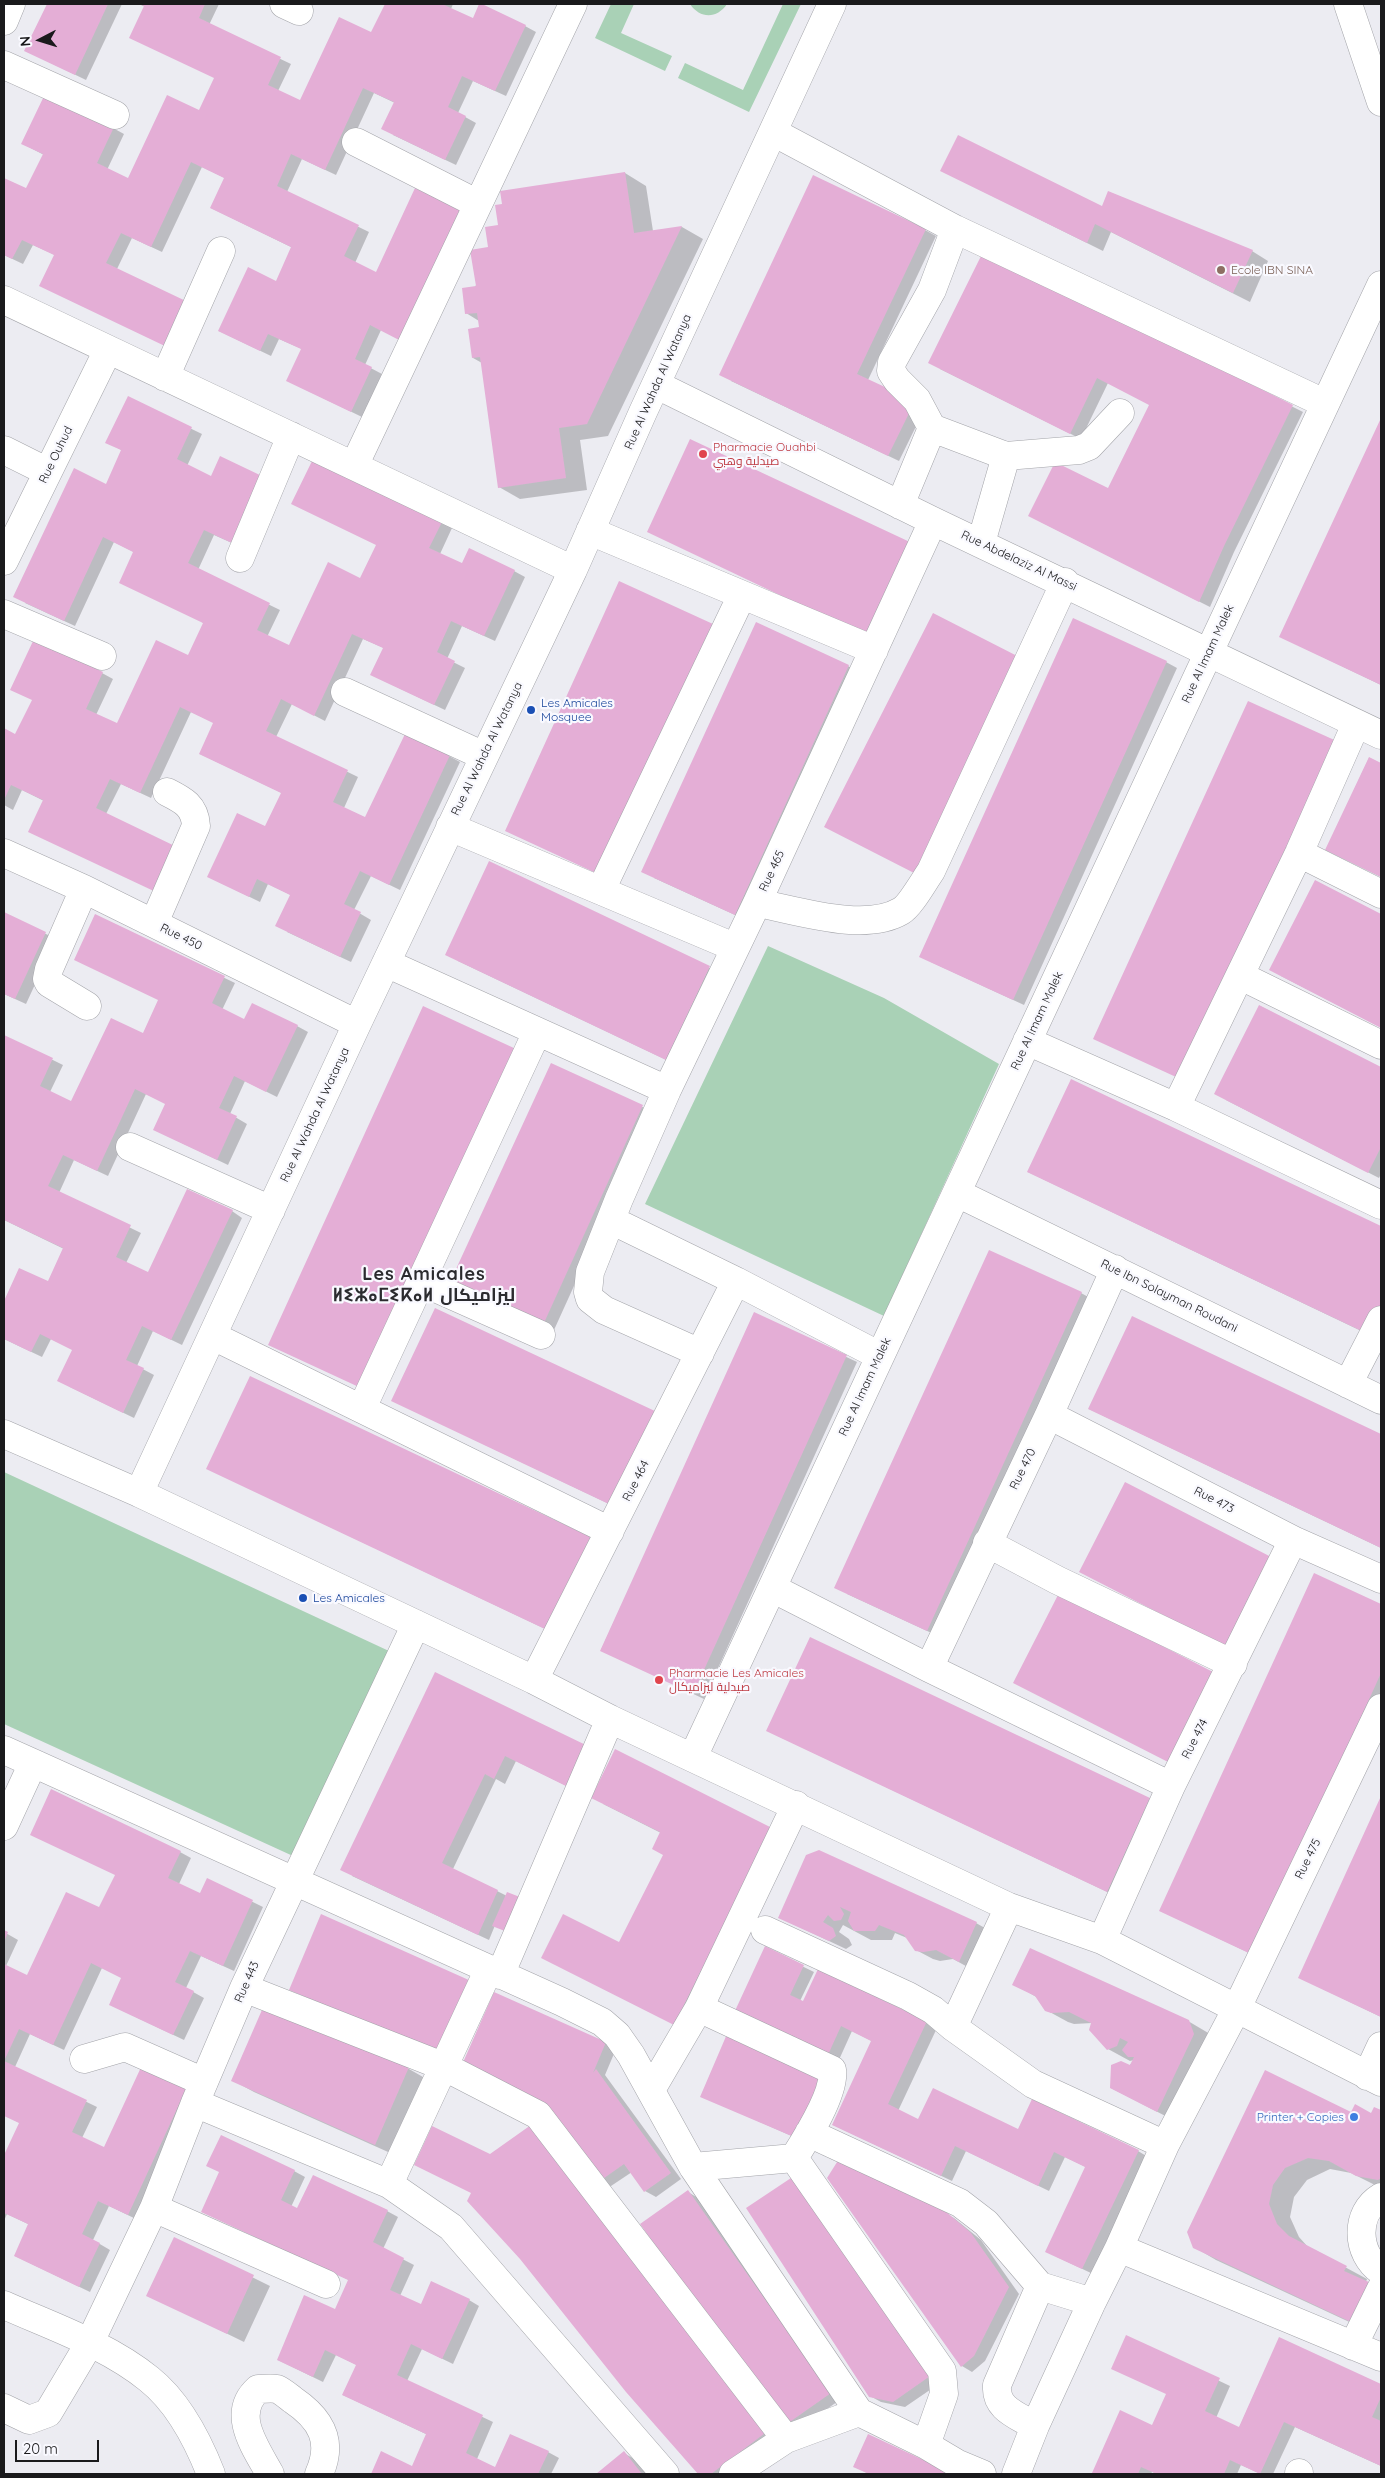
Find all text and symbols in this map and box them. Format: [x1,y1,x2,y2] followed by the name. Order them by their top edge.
[15,15,65,65] north arrow
[16,35,34,47] text: N
[1231,263,1313,277] place label: Ecole IBN SINA
[1215,264,1227,276] marker: Ecole IBN SINA
[622,312,694,452] street label: Rue Al Wahda Al Watanya
[36,424,76,486] street label: Rue Ouhud
[713,440,816,468] place label: Pharmacie Ouahbi صيدلية وهبي
[697,448,709,460] marker: Pharmacie Ouahbi صيدلية وهبي
[959,528,1079,594] street label: Rue Abdelaziz Al Massi
[1179,602,1237,706] street label: Rue Al Imam Malek
[448,680,526,818] street label: Rue Al Wahda Al Watanya
[541,696,613,724] place label: Les Amicales Mosquee
[525,704,537,716] marker: Les Amicales Mosquee
[756,848,788,894] street label: Rue 465
[158,921,204,953] street label: Rue 450
[1008,969,1066,1073] street label: Rue Al Imam Malek
[277,1045,353,1185] street label: Rue Al Wahda Al Watanya
[1098,1257,1240,1335] street label: Rue Ibn Solayman Roudani
[338,1264,510,1306] district label: Les Amicales ⵍⵉⵣⴰⵎⵉⴽⴰⵍ ليزاميكال
[836,1335,894,1439] street label: Rue Al Imam Malek
[1007,1446,1039,1492] street label: Rue 470
[620,1458,652,1504] street label: Rue 464
[1191,1484,1237,1516] street label: Rue 473
[313,1591,385,1605] place label: Les Amicales
[297,1592,309,1604] marker: Les Amicales
[669,1666,804,1694] place label: Pharmacie Les Amicales صيدلية ليزاميكال
[653,1674,665,1686] marker: Pharmacie Les Amicales صيدلية ليزاميكال
[1179,1717,1211,1761] street label: Rue 474
[1292,1836,1324,1882] street label: Rue 475
[232,1959,262,2005] street label: Rue 443
[1257,2110,1344,2124] place label: Printer + Copies
[1348,2111,1360,2123] marker: Printer + Copies
[18,2430,101,2462] scale bar
[23,2439,58,2458] text: 20 m

